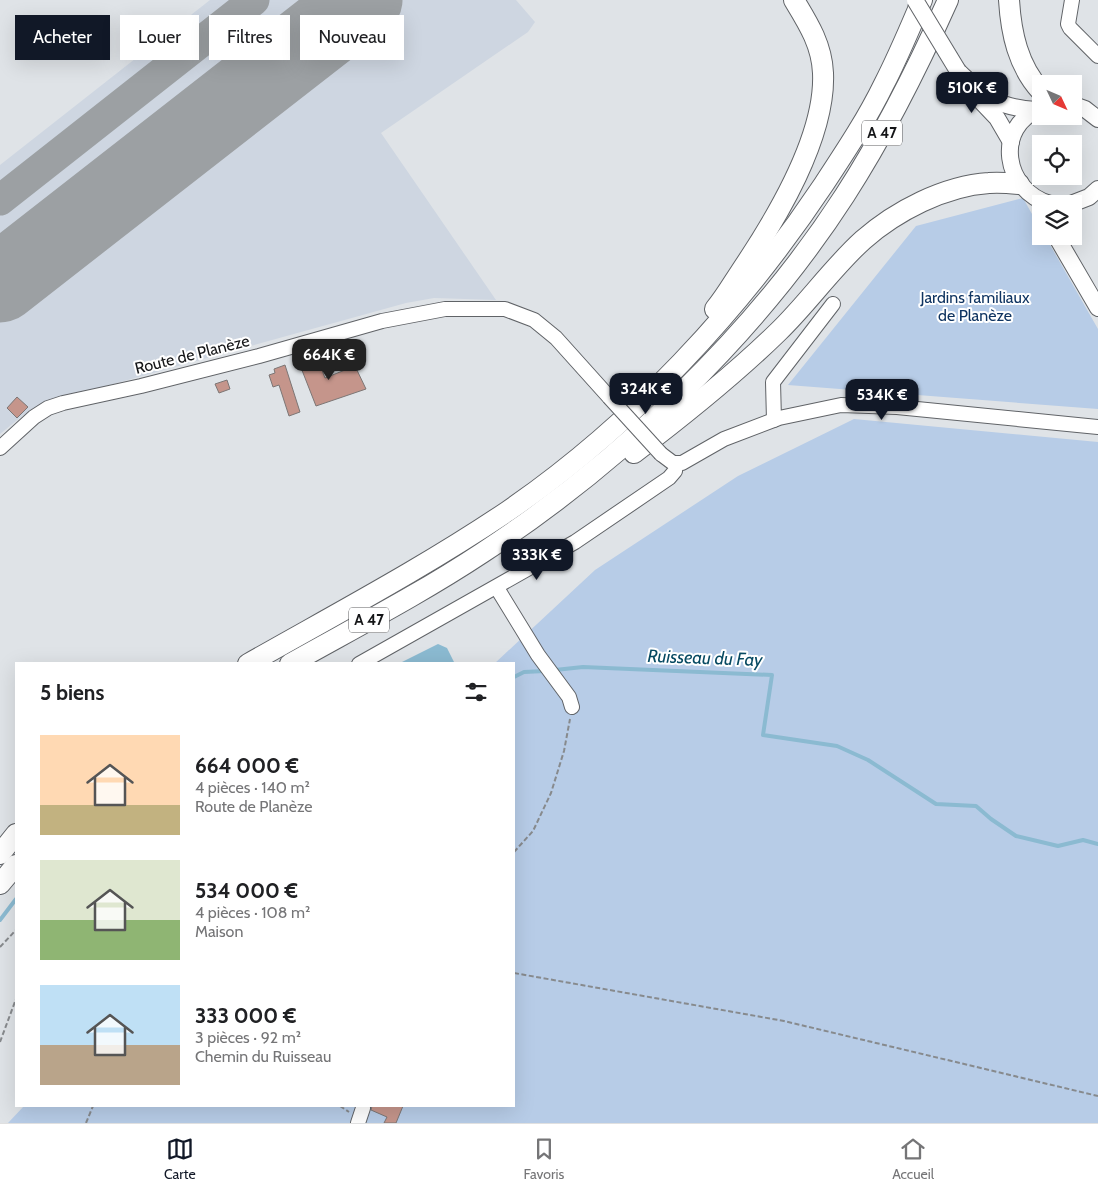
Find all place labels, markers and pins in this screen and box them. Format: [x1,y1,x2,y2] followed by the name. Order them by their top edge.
[931,72,1013,114] pin: 510K €
[288,338,370,381] pin: 664K €
[605,372,687,415] pin: 324K €
[841,378,923,421] pin: 534K €
[496,538,578,581] pin: 333K €

